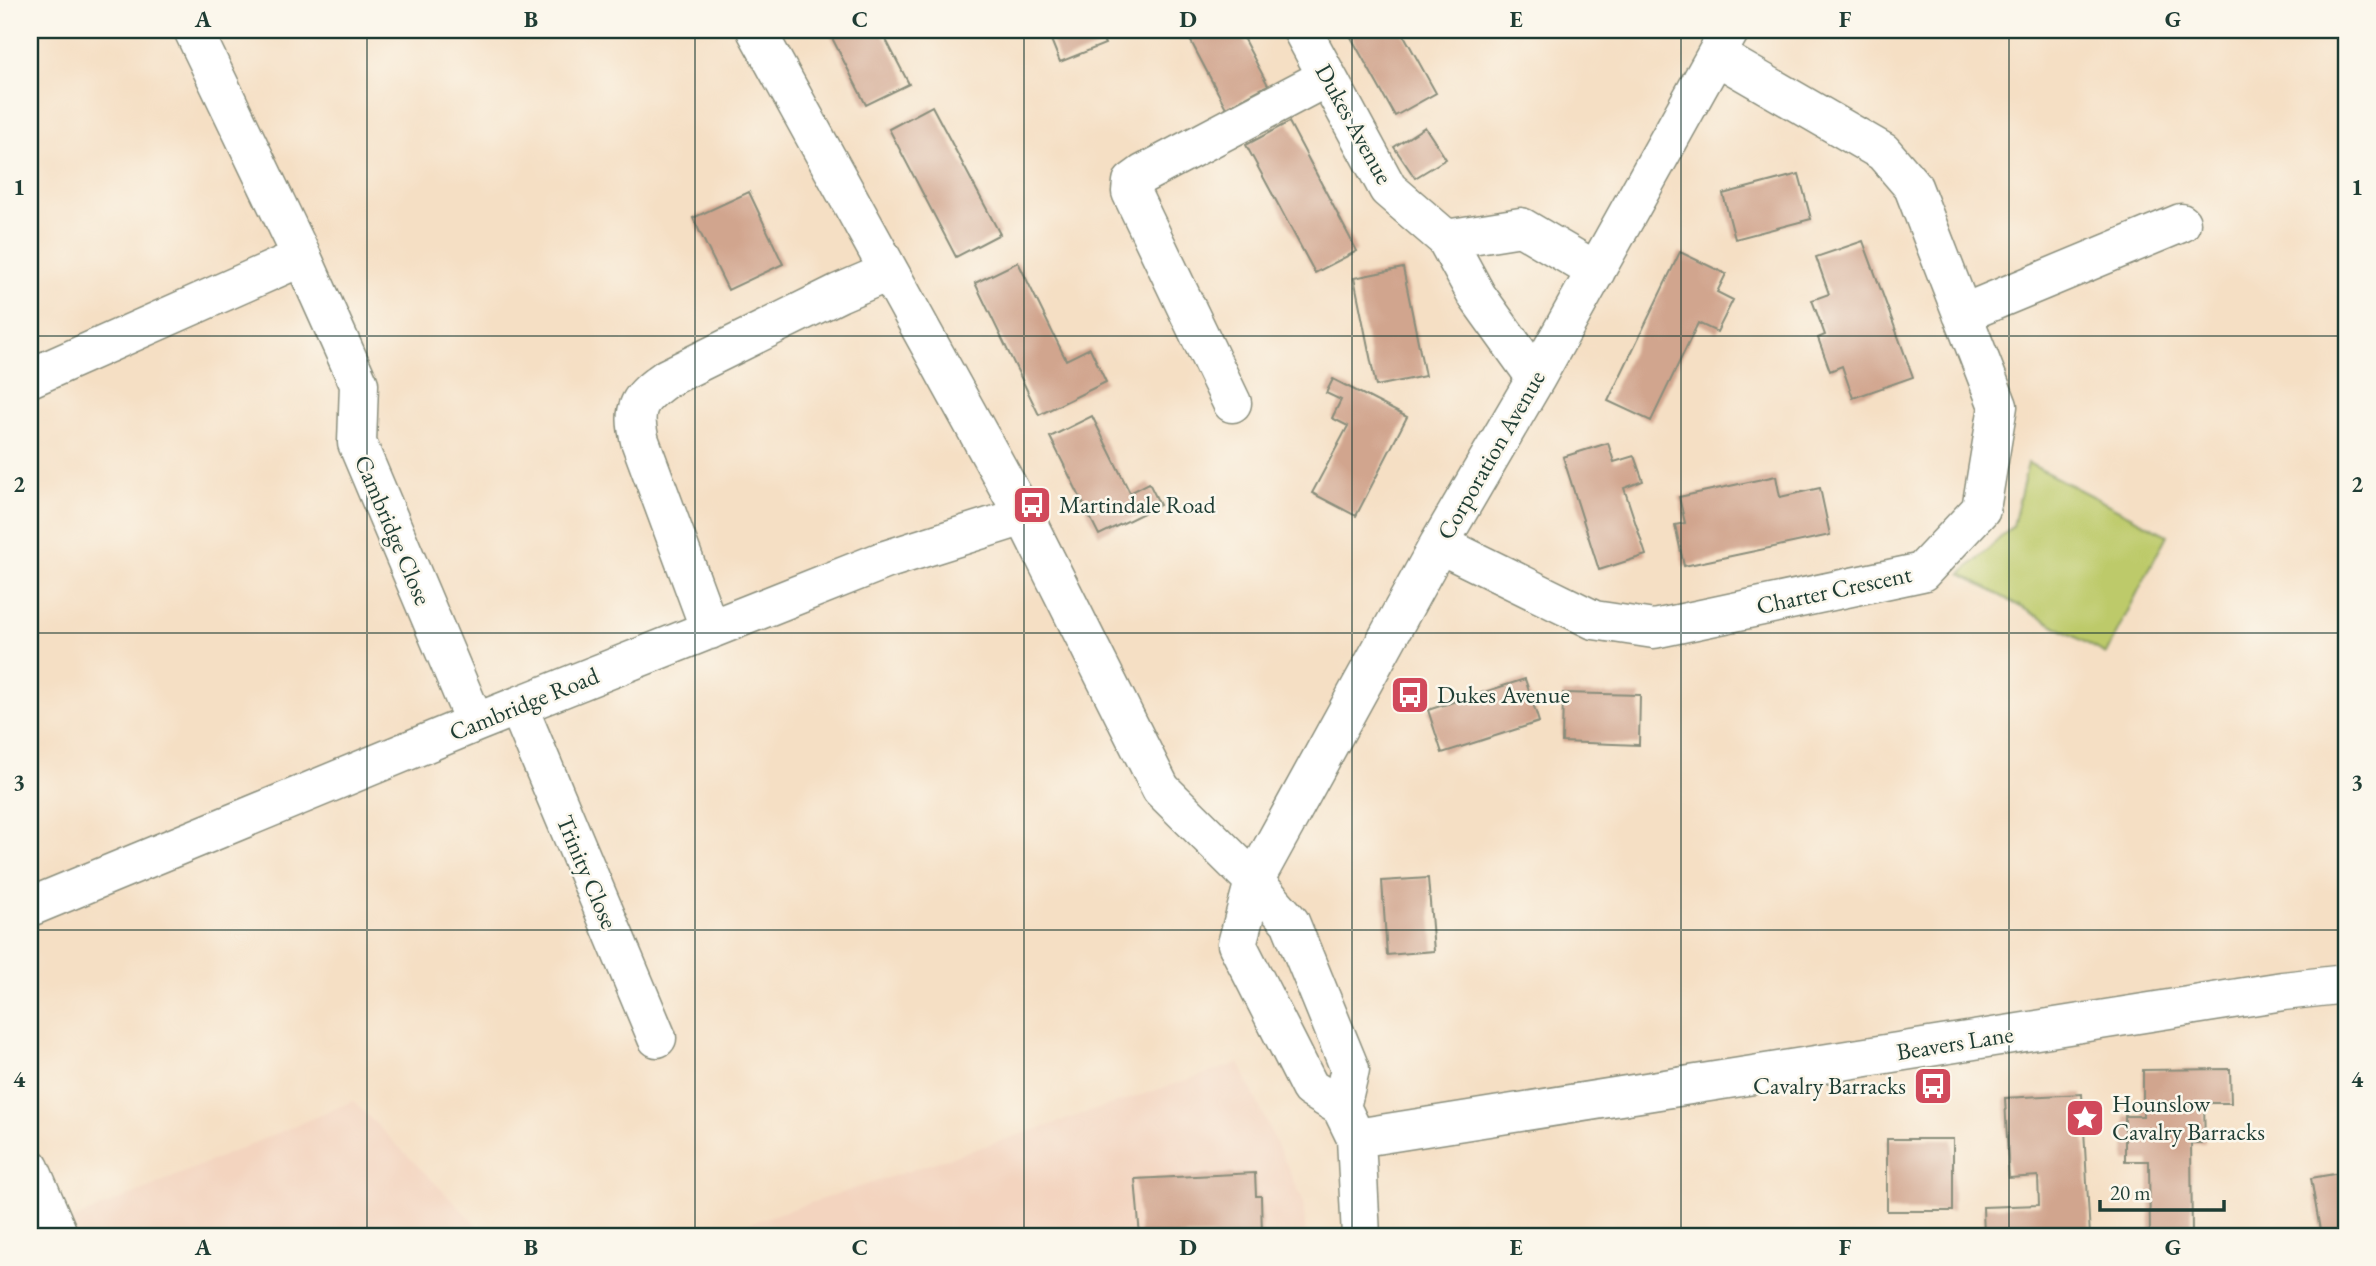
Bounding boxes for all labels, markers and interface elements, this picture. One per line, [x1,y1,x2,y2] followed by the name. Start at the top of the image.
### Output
[194,4,212,34] text: A
[524,4,538,34] text: B
[852,4,868,34] text: C
[1179,4,1197,34] text: D
[1509,4,1523,34] text: E
[1839,4,1852,34] text: F
[2165,4,2181,34] text: G
[1309,58,1400,189] street label: Dukes Avenue
[13,172,25,202] text: 1
[2351,172,2363,202] text: 1
[1430,365,1552,545] street label: Corporation Avenue
[348,450,439,610] street label: Cambridge Close
[13,469,25,499] text: 2
[2351,469,2363,499] text: 2
[1011,484,1053,526] bus stop icon: Martindale Road
[1059,489,1217,520] place label: Martindale Road
[1754,558,1915,621] street label: Charter Crescent
[445,659,604,748] street label: Cambridge Road
[1389,674,1431,716] bus stop icon: Dukes Avenue
[1437,679,1570,710] place label: Dukes Avenue
[13,767,25,797] text: 3
[2351,767,2363,797] text: 3
[550,810,625,933] street label: Trinity Close
[1894,1018,2016,1067] street label: Beavers Lane
[13,1064,26,1094] text: 4
[2351,1064,2364,1094] text: 4
[1912,1065,1954,1107] bus stop icon: Cavalry Barracks
[1753,1070,1906,1101] place label: Cavalry Barracks
[2112,1088,2265,1147] place label: Hounslow Cavalry Barracks
[2064,1097,2106,1139] place icon: Hounslow Cavalry Barracks
[2100,1168,2224,1212] scale bar
[2110,1179,2151,1206] text: 20 m
[194,1232,212,1262] text: A
[524,1232,538,1262] text: B
[852,1232,868,1262] text: C
[1179,1232,1197,1262] text: D
[1509,1232,1523,1262] text: E
[1839,1232,1852,1262] text: F
[2165,1232,2181,1262] text: G

